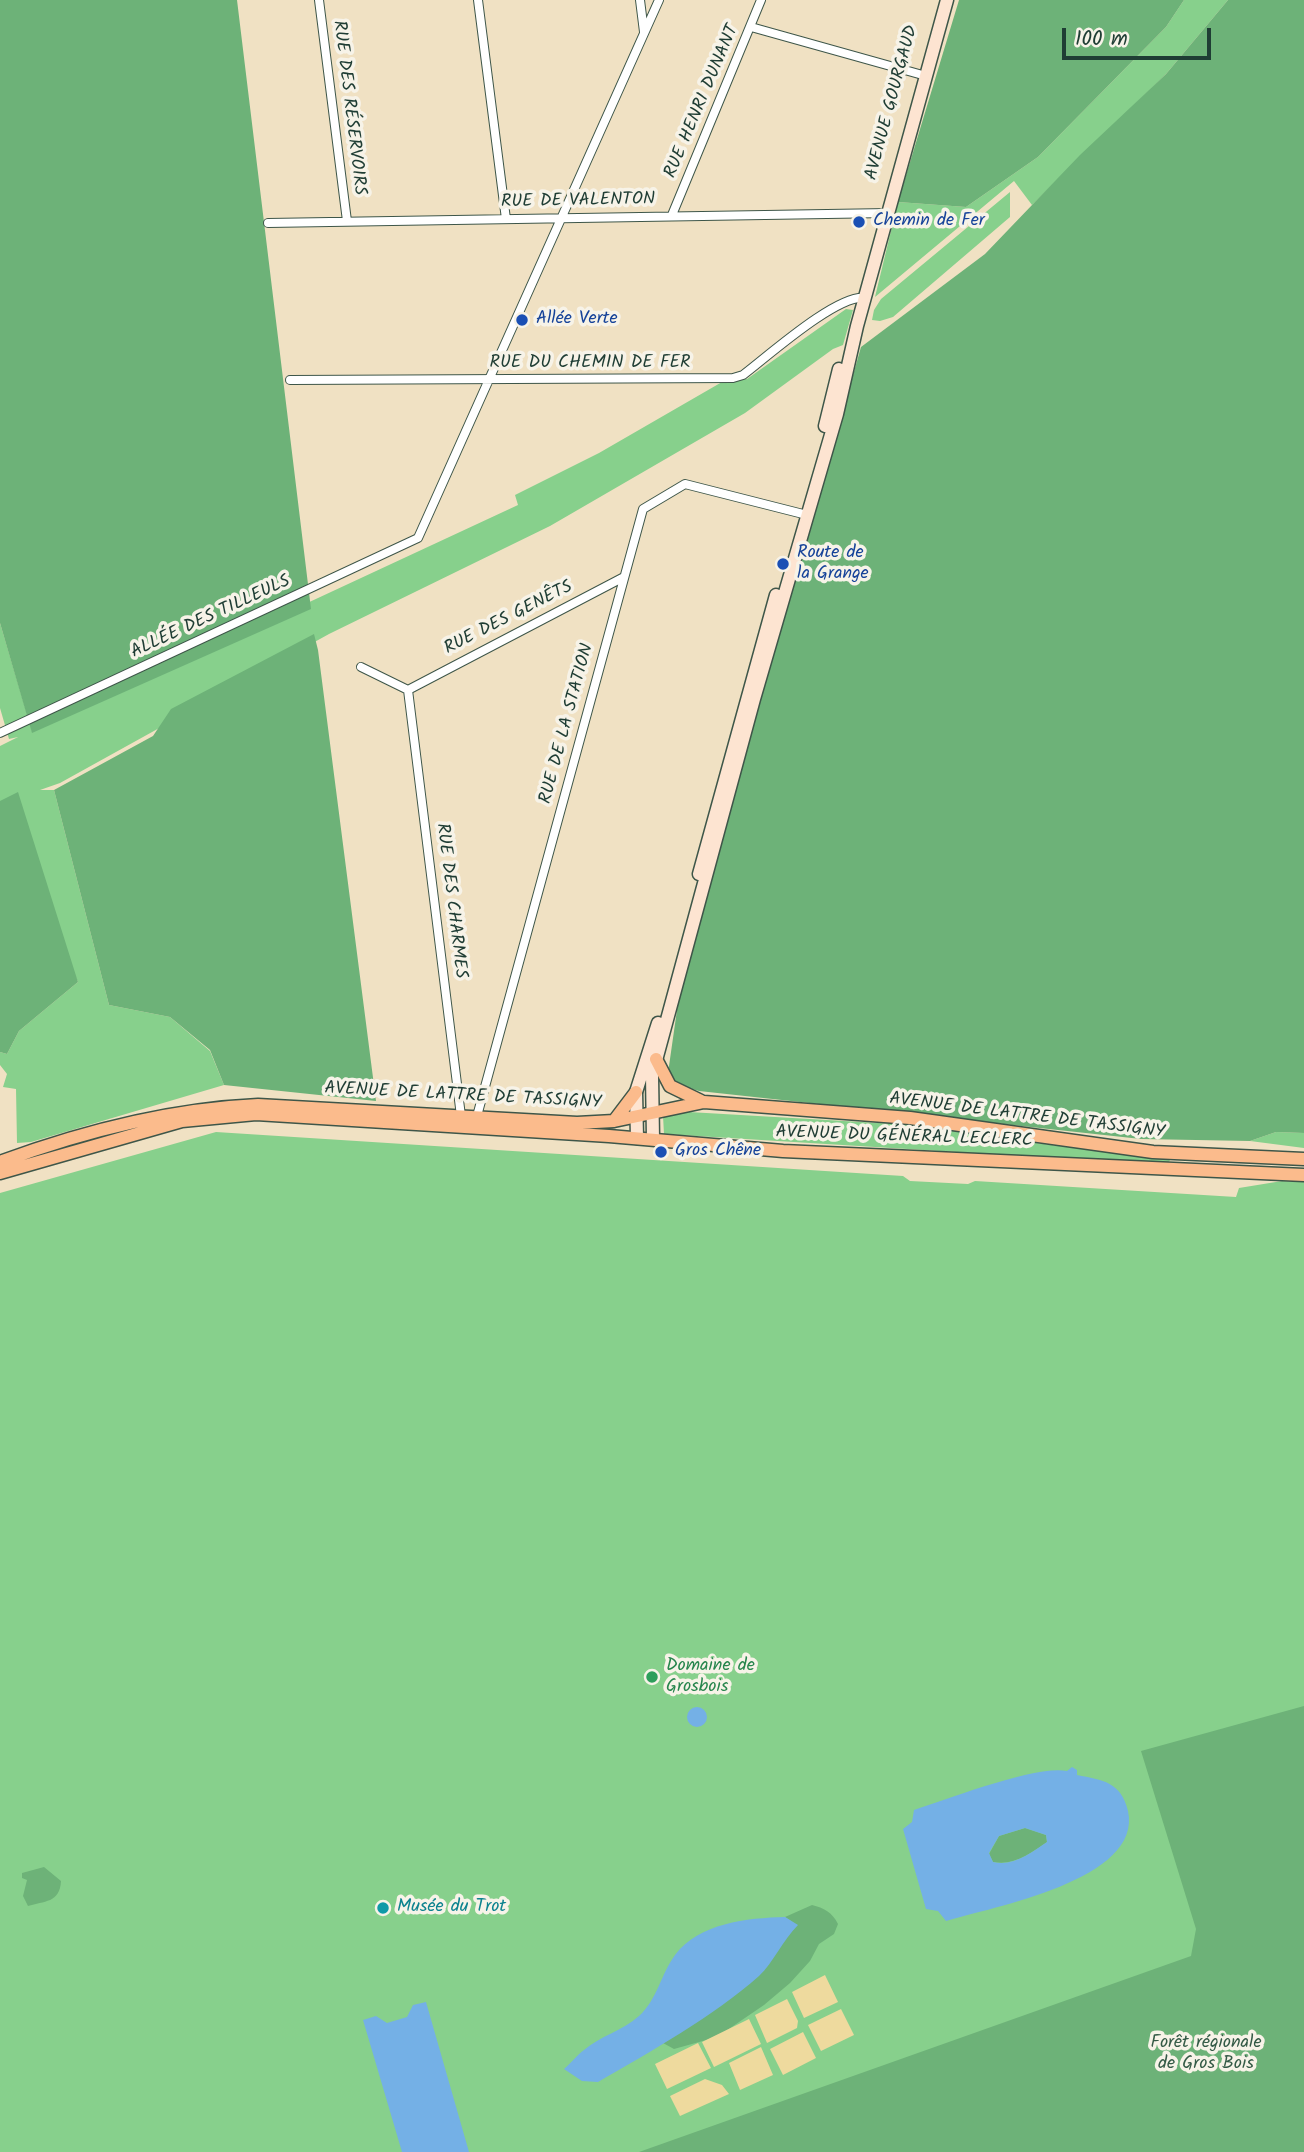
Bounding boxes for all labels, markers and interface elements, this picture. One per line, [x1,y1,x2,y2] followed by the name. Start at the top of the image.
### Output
[1066,14,1215,58] scale bar
[327,19,369,197] street label: RUE DES RÉSERVOIRS
[661,22,745,182] street label: RUE HENRI DUNANT
[862,23,924,183] street label: AVENUE GOURGAUD
[1075,23,1128,56] text: 100 m
[501,190,655,214] street label: RUE DE VALENTON
[873,211,985,233] place label: Chemin de Fer
[851,214,867,230] marker: Chemin de Fer
[536,309,618,331] place label: Allée Verte
[514,312,530,328] marker: Allée Verte
[490,353,690,375] street label: RUE DU CHEMIN DE FER
[797,543,869,586] place label: Route de la Grange
[775,556,791,572] marker: Route de la Grange
[128,572,294,664] street label: ALLÉE DES TILLEULS
[441,577,577,661] street label: RUE DES GENÊTS
[536,642,600,806] street label: RUE DE LA STATION
[430,822,470,980] street label: RUE DES CHARMES
[324,1079,602,1115] street label: AVENUE DE LATTRE DE TASSIGNY
[888,1089,1166,1145] street label: AVENUE DE LATTRE DE TASSIGNY
[775,1123,1033,1153] street label: AVENUE DU GÉNÉRAL LECLERC
[675,1141,761,1163] place label: Gros Chêne
[653,1144,669,1160] marker: Gros Chêne
[666,1656,755,1698] place label: Domaine de Grosbois
[644,1669,660,1685] marker: Domaine de Grosbois
[397,1897,506,1919] place label: Musée du Trot
[375,1900,391,1916] marker: Musée du Trot
[1151,2033,1261,2076] park label: Forêt régionale de Gros Bois

